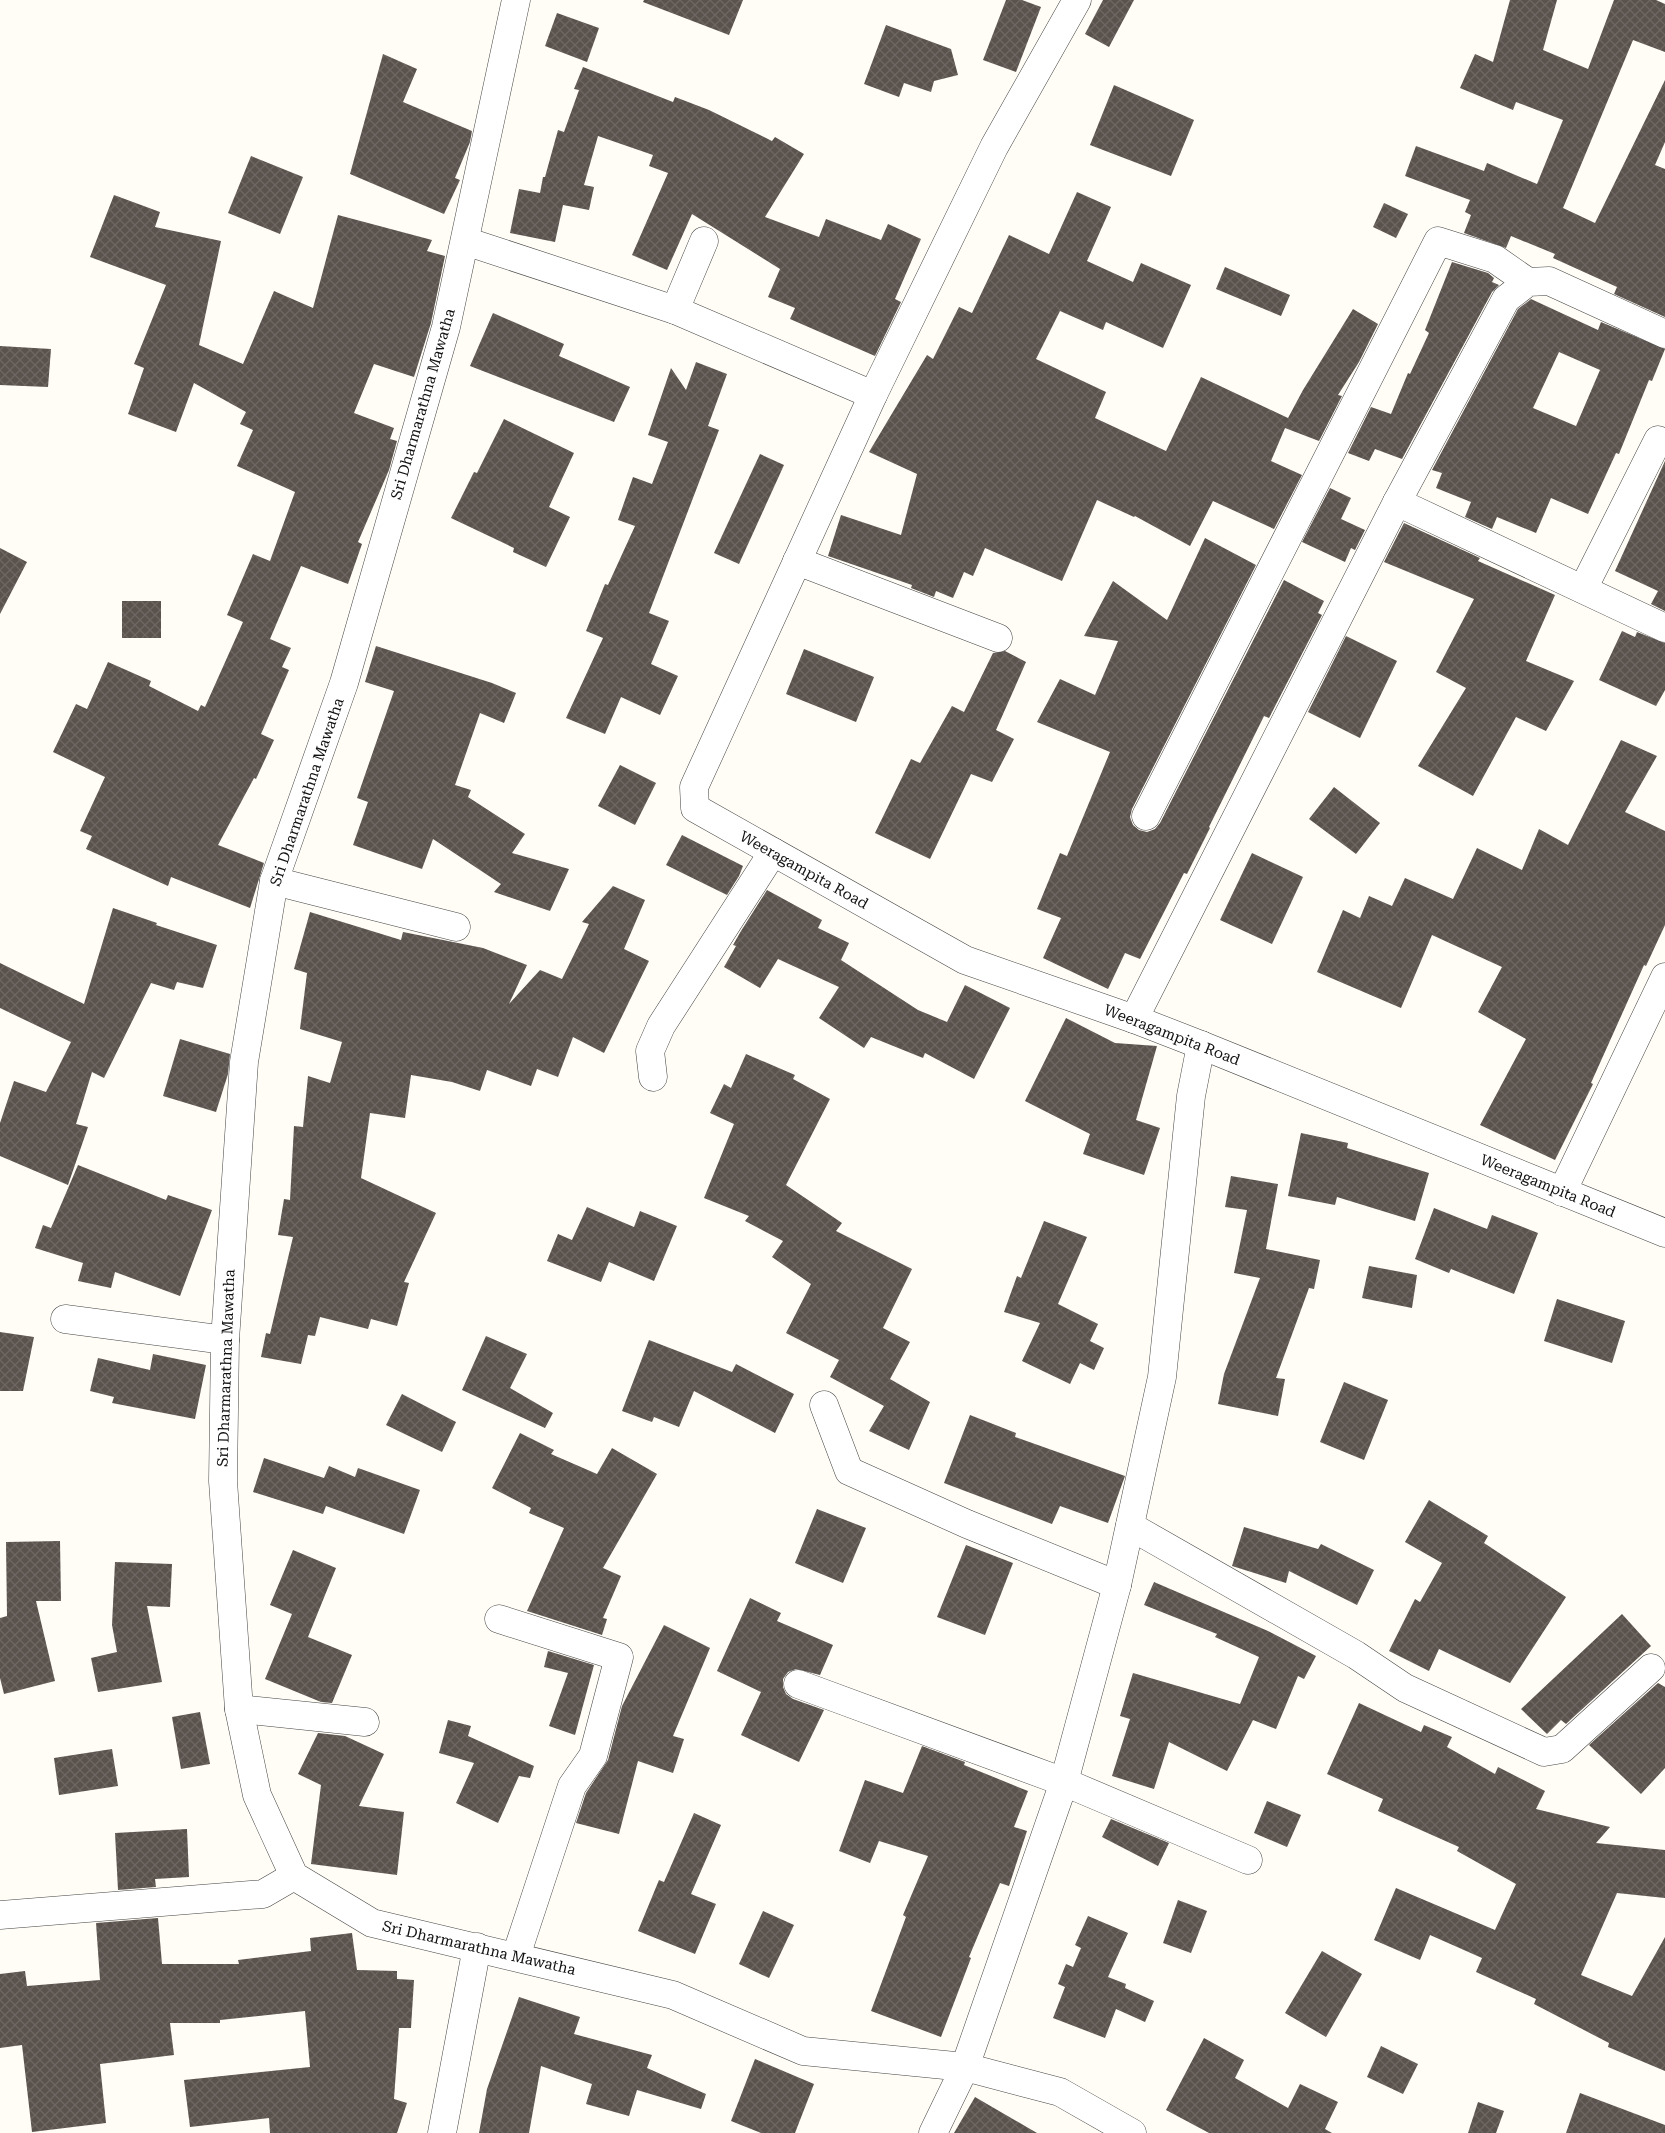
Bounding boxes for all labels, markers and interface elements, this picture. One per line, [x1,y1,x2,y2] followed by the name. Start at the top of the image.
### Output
[387,306,459,502] street label: Sri Dharmarathna Mawatha
[266,696,348,888] street label: Sri Dharmarathna Mawatha
[737,827,872,913] street label: Weeragampita Road
[1101,1001,1243,1069] street label: Weeragampita Road
[1478,1151,1619,1222] street label: Weeragampita Road
[214,1269,238,1467] street label: Sri Dharmarathna Mawatha
[381,1917,577,1979] street label: Sri Dharmarathna Mawatha

